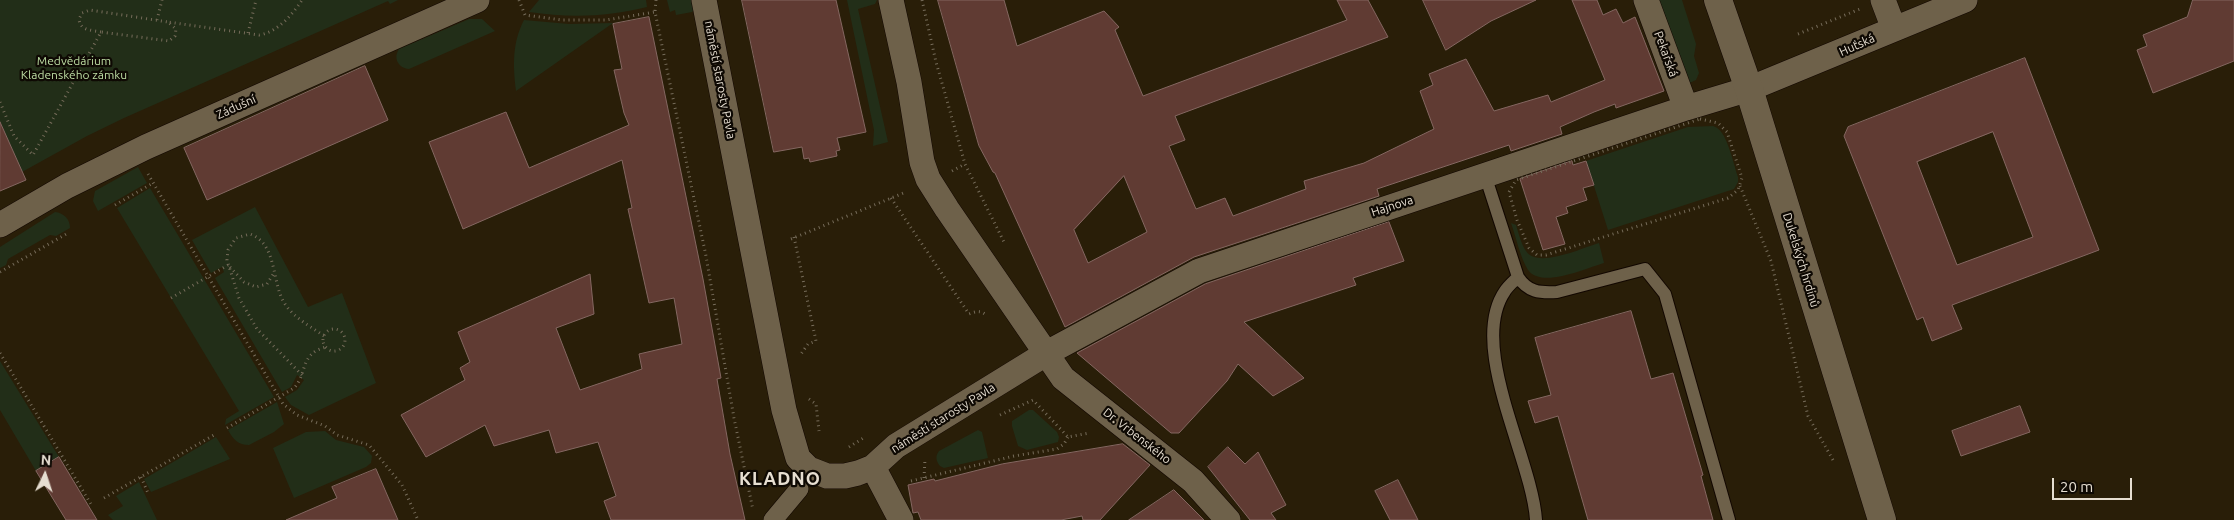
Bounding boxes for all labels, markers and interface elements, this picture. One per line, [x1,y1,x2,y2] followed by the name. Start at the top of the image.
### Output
[701,20,739,140] street label: náměstí starosty Pavla
[1651,29,1681,79] street label: Pekařská
[1837,31,1877,59] street label: Huťská
[21,54,127,82] park label: Medvědárium Kladenského zámku
[214,92,258,122] street label: Zádušní
[1369,192,1415,220] street label: Hajnova
[1780,211,1822,309] street label: Dukelských hrdinů
[888,380,998,456] street label: náměstí starosty Pavla
[1100,405,1174,467] street label: Dr. Vrbenského
[20,450,70,500] north arrow
[40,452,52,468] text: N
[738,468,822,490] district label: KLADNO
[2054,468,2134,500] scale bar
[2060,478,2093,495] text: 20 m

